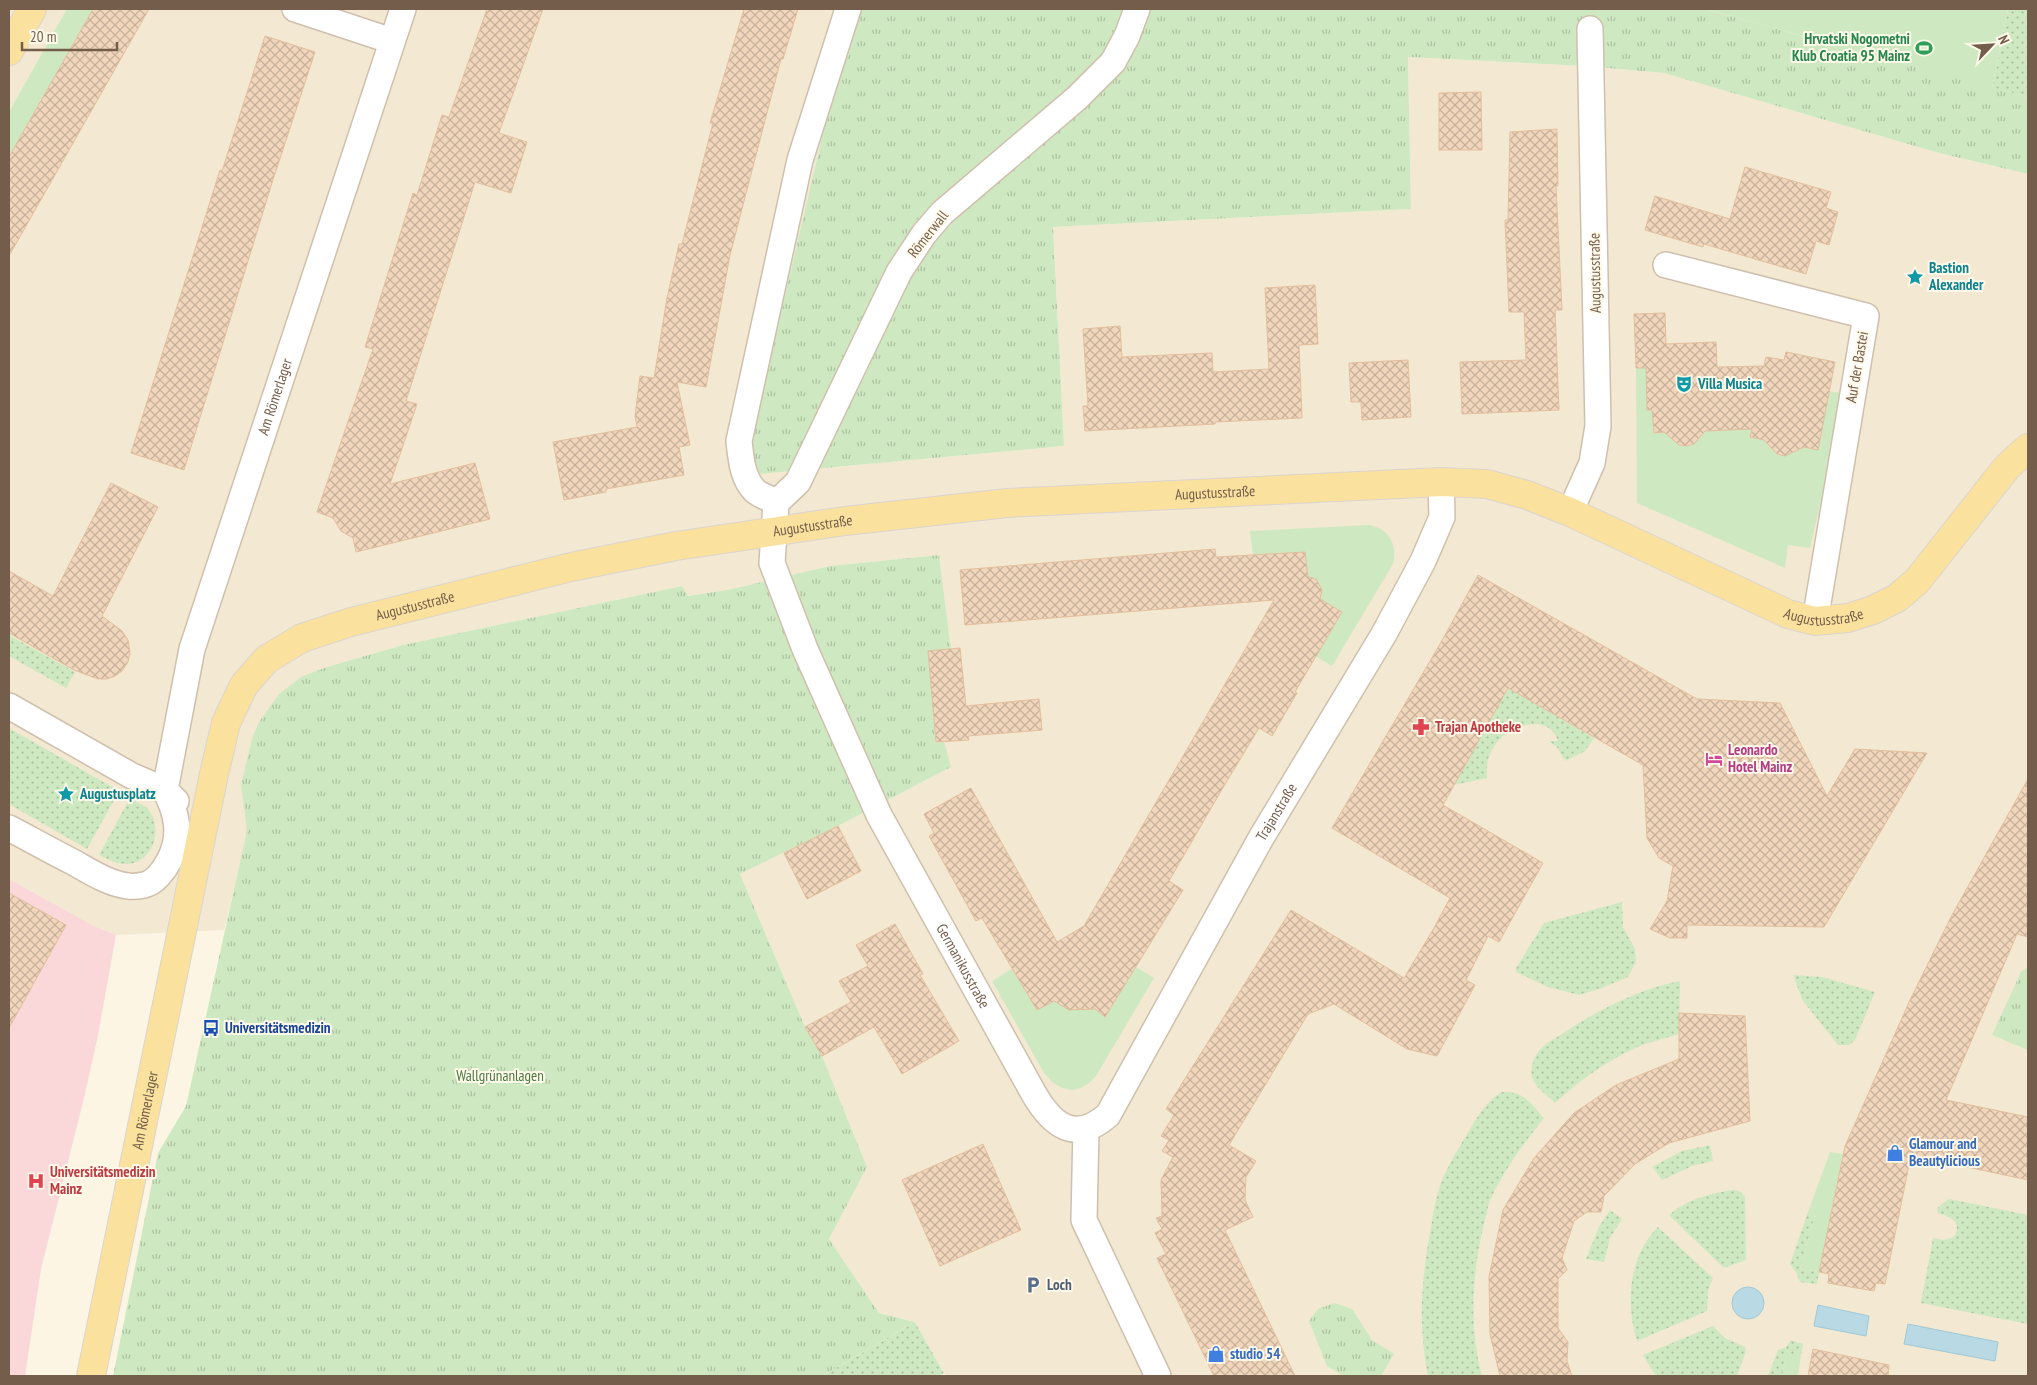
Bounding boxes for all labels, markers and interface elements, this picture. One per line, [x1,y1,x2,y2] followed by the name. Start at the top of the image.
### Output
[22,20,118,52] scale bar
[1967,20,2017,70] north arrow
[30,27,56,46] text: 20 m
[1792,29,1910,65] place label: Hrvatski Nogometni Klub Croatia 95 Mainz
[1994,32,2014,47] text: N
[1914,38,1934,58] sports icon: Hrvatski Nogometni Klub Croatia 95 Mainz
[903,206,952,261] street label: Römerwall
[1584,233,1605,313] street label: Augustusstraße
[1928,258,1984,294] place label: Bastion Alexander
[1905,267,1925,287] place icon: Bastion Alexander
[1841,330,1872,404] street label: Auf der Bastei
[253,355,296,438] street label: Am Römerlager
[1674,374,1694,394] theatre icon: Villa Musica
[1697,374,1762,393] place label: Villa Musica
[1175,481,1256,504] street label: Augustusstraße
[772,510,853,541] street label: Augustusstraße
[374,587,456,624] street label: Augustusstraße
[1781,603,1866,630] street label: Augustusstraße
[1411,717,1431,737] pharmacy icon: Trajan Apotheke
[1435,717,1521,736] place label: Trajan Apotheke
[1728,740,1792,776] place label: Leonardo Hotel Mainz
[1704,749,1724,769] hotel icon: Leonardo Hotel Mainz
[1251,779,1301,844] street label: Trajanstraße
[56,784,76,804] place icon: Augustusplatz
[79,784,156,803] place label: Augustusplatz
[932,920,994,1011] street label: Germanikusstraße
[201,1018,221,1038] bus stop icon: Universitätsmedizin
[225,1018,331,1037] place label: Universitätsmedizin
[456,1066,544,1085] park label: Wallgrünanlagen
[127,1069,162,1151] street label: Am Römerlager
[1909,1134,1980,1170] place label: Glamour and Beautylicious
[1885,1143,1905,1163] shop icon: Glamour and Beautylicious
[50,1162,156,1198] place label: Universitätsmedizin Mainz
[26,1171,46,1191] hospital icon: Universitätsmedizin Mainz
[1023,1275,1043,1295] parking icon: Loch
[1047,1275,1072,1294] place label: Loch
[1206,1344,1226,1364] shop icon: studio 54
[1230,1344,1280,1363] place label: studio 54

